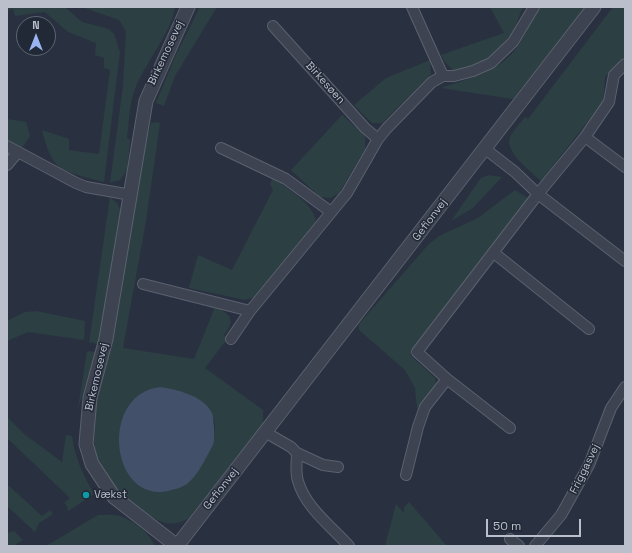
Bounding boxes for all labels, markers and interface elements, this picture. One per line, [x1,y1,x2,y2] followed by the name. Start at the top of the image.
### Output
[16,16,56,56] north arrow
[32,18,40,32] text: N
[145,19,187,87] street label: Birkemosevej
[303,59,347,107] street label: Birkesøen
[410,196,450,244] street label: Gefionvej
[83,342,111,412] street label: Birkemosevej
[567,442,603,496] street label: Friggasvej
[201,466,241,512] street label: Gefionvej
[94,488,127,502] place label: Vækst
[81,490,91,500] marker: Vækst
[488,511,583,537] scale bar
[493,518,521,534] text: 50 m

